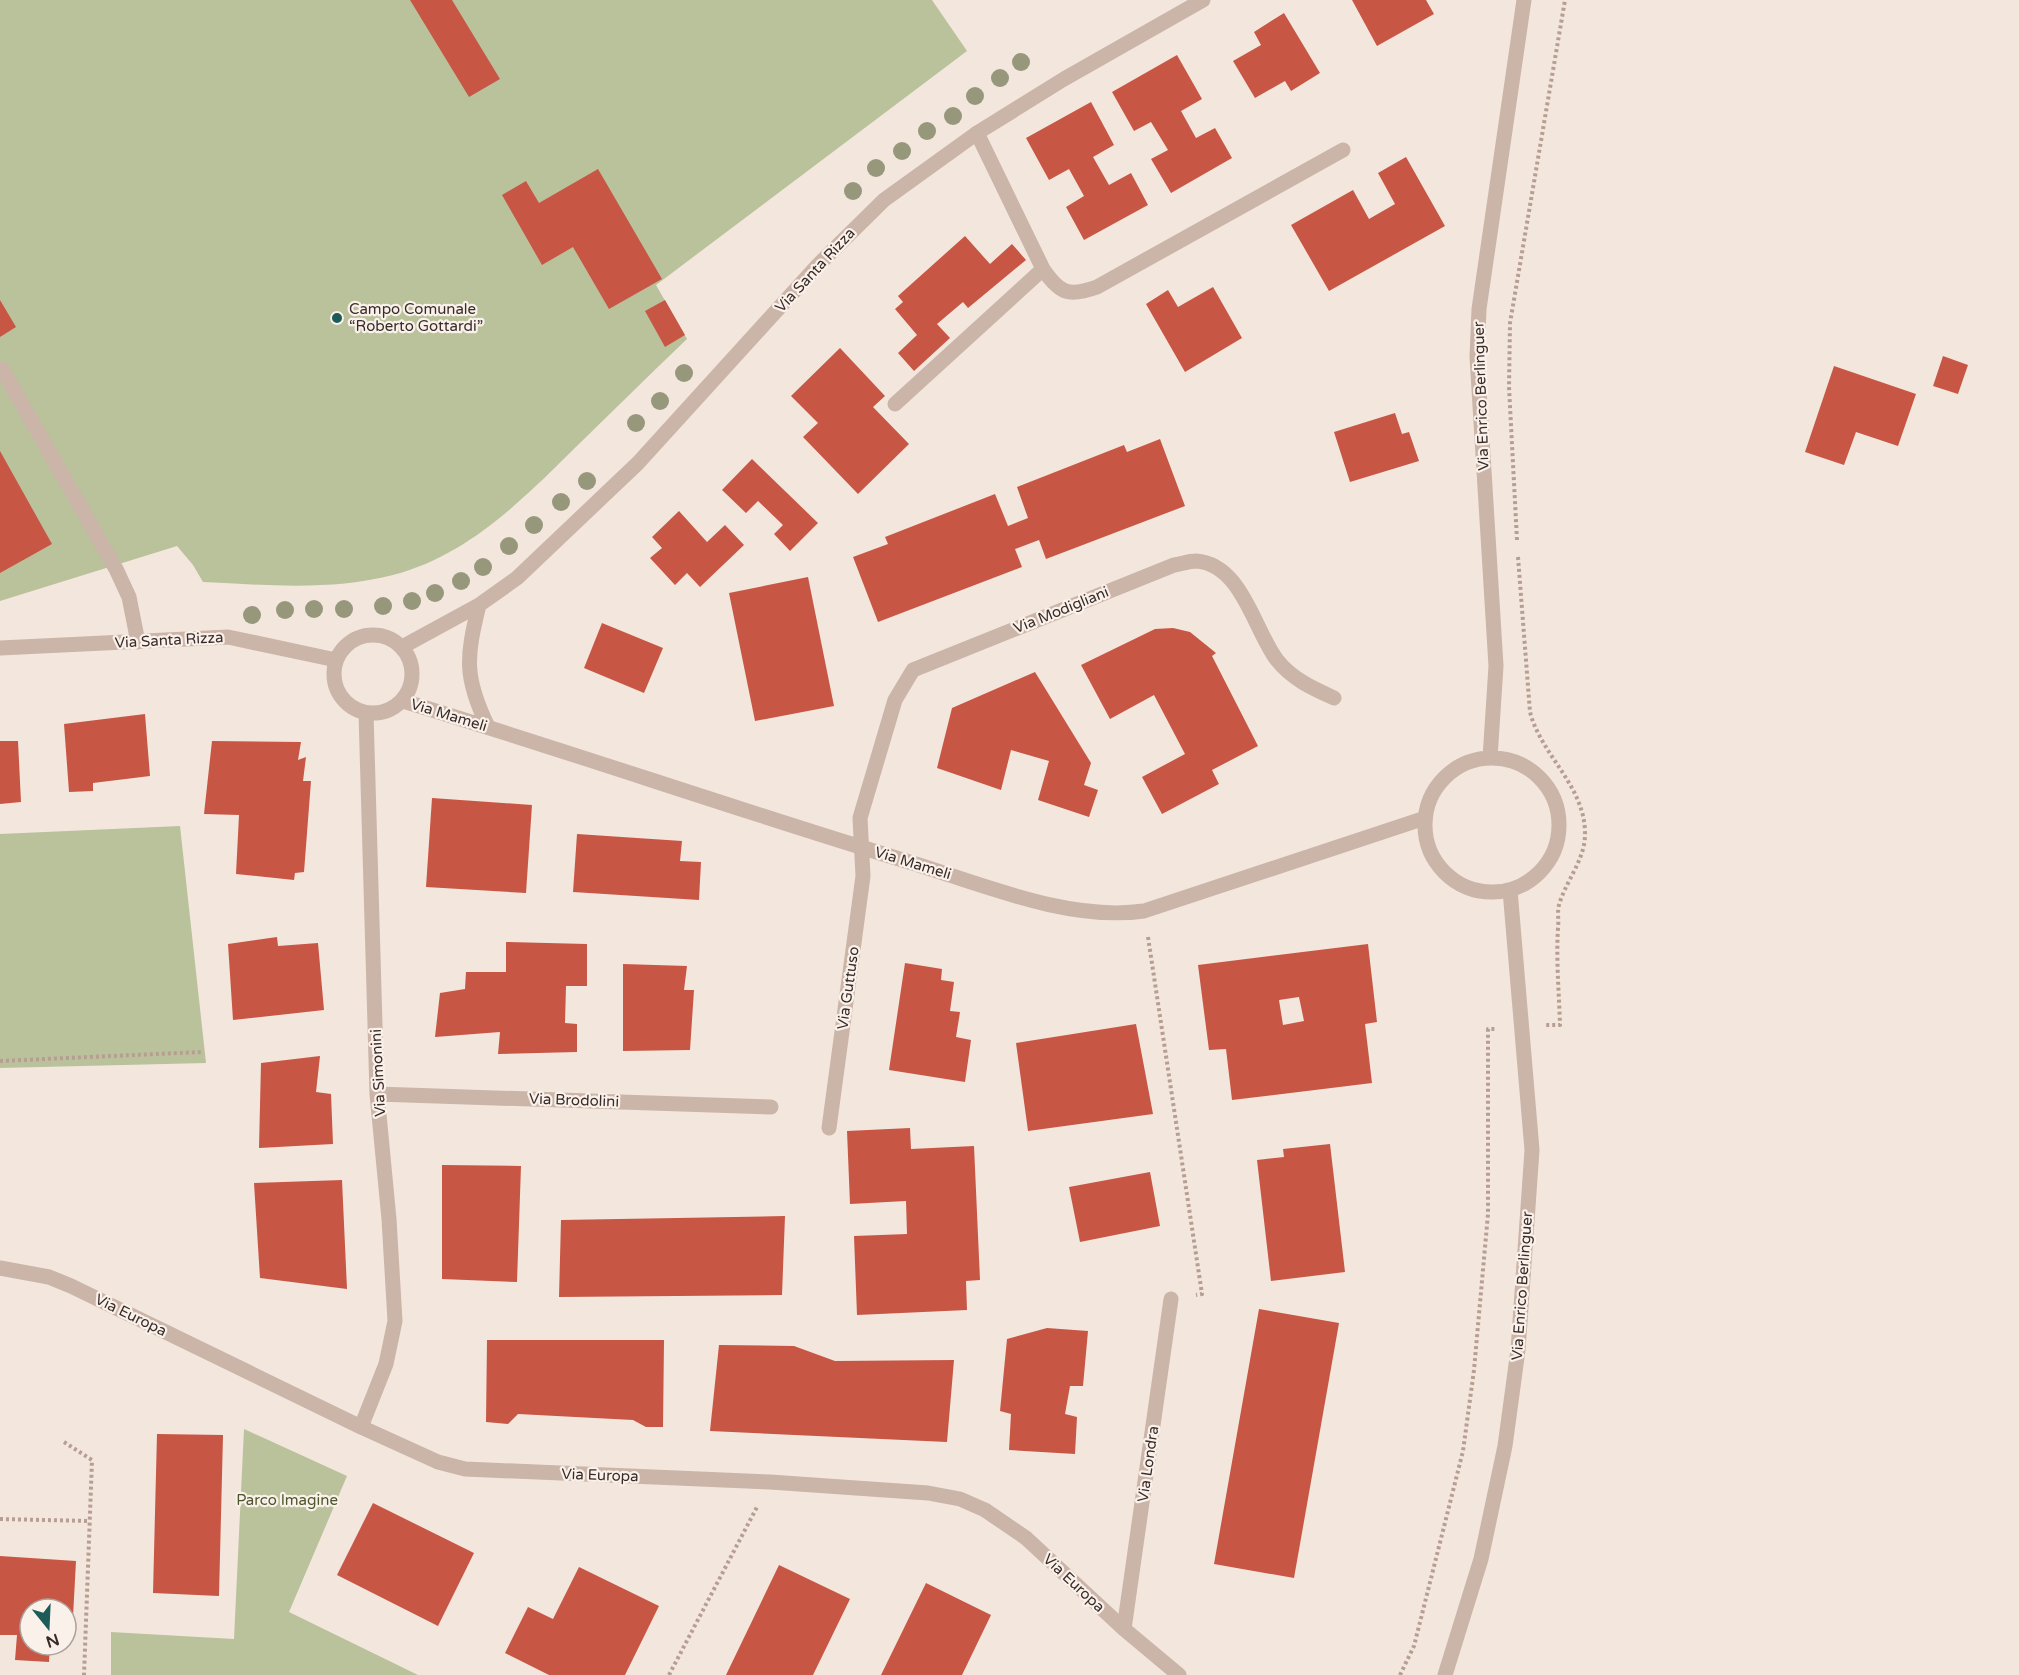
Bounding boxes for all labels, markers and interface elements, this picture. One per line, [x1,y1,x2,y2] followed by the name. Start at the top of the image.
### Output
[771,224,859,316] street label: Via Santa Rizza
[349,300,483,335] place label: Campo Comunale “Roberto Gottardi”
[330,311,344,325] marker: Campo Comunale “Roberto Gottardi”
[1469,321,1493,471] street label: Via Enrico Berlinguer
[1011,583,1111,637] street label: Via Modigliani
[114,628,224,652] street label: Via Santa Rizza
[409,695,489,735] street label: Via Mameli
[873,843,953,883] street label: Via Mameli
[833,945,863,1031] street label: Via Guttuso
[367,1029,389,1117] street label: Via Simonini
[529,1089,619,1111] street label: Via Brodolini
[1508,1211,1536,1361] street label: Via Enrico Berlinguer
[92,1290,170,1340] street label: Via Europa
[1134,1425,1162,1503] street label: Via Londra
[561,1465,639,1485] street label: Via Europa
[236,1491,338,1509] park label: Parco Imagine
[1040,1550,1108,1616] street label: Via Europa
[18,1597,78,1657] north arrow
[43,1629,62,1652] text: N

